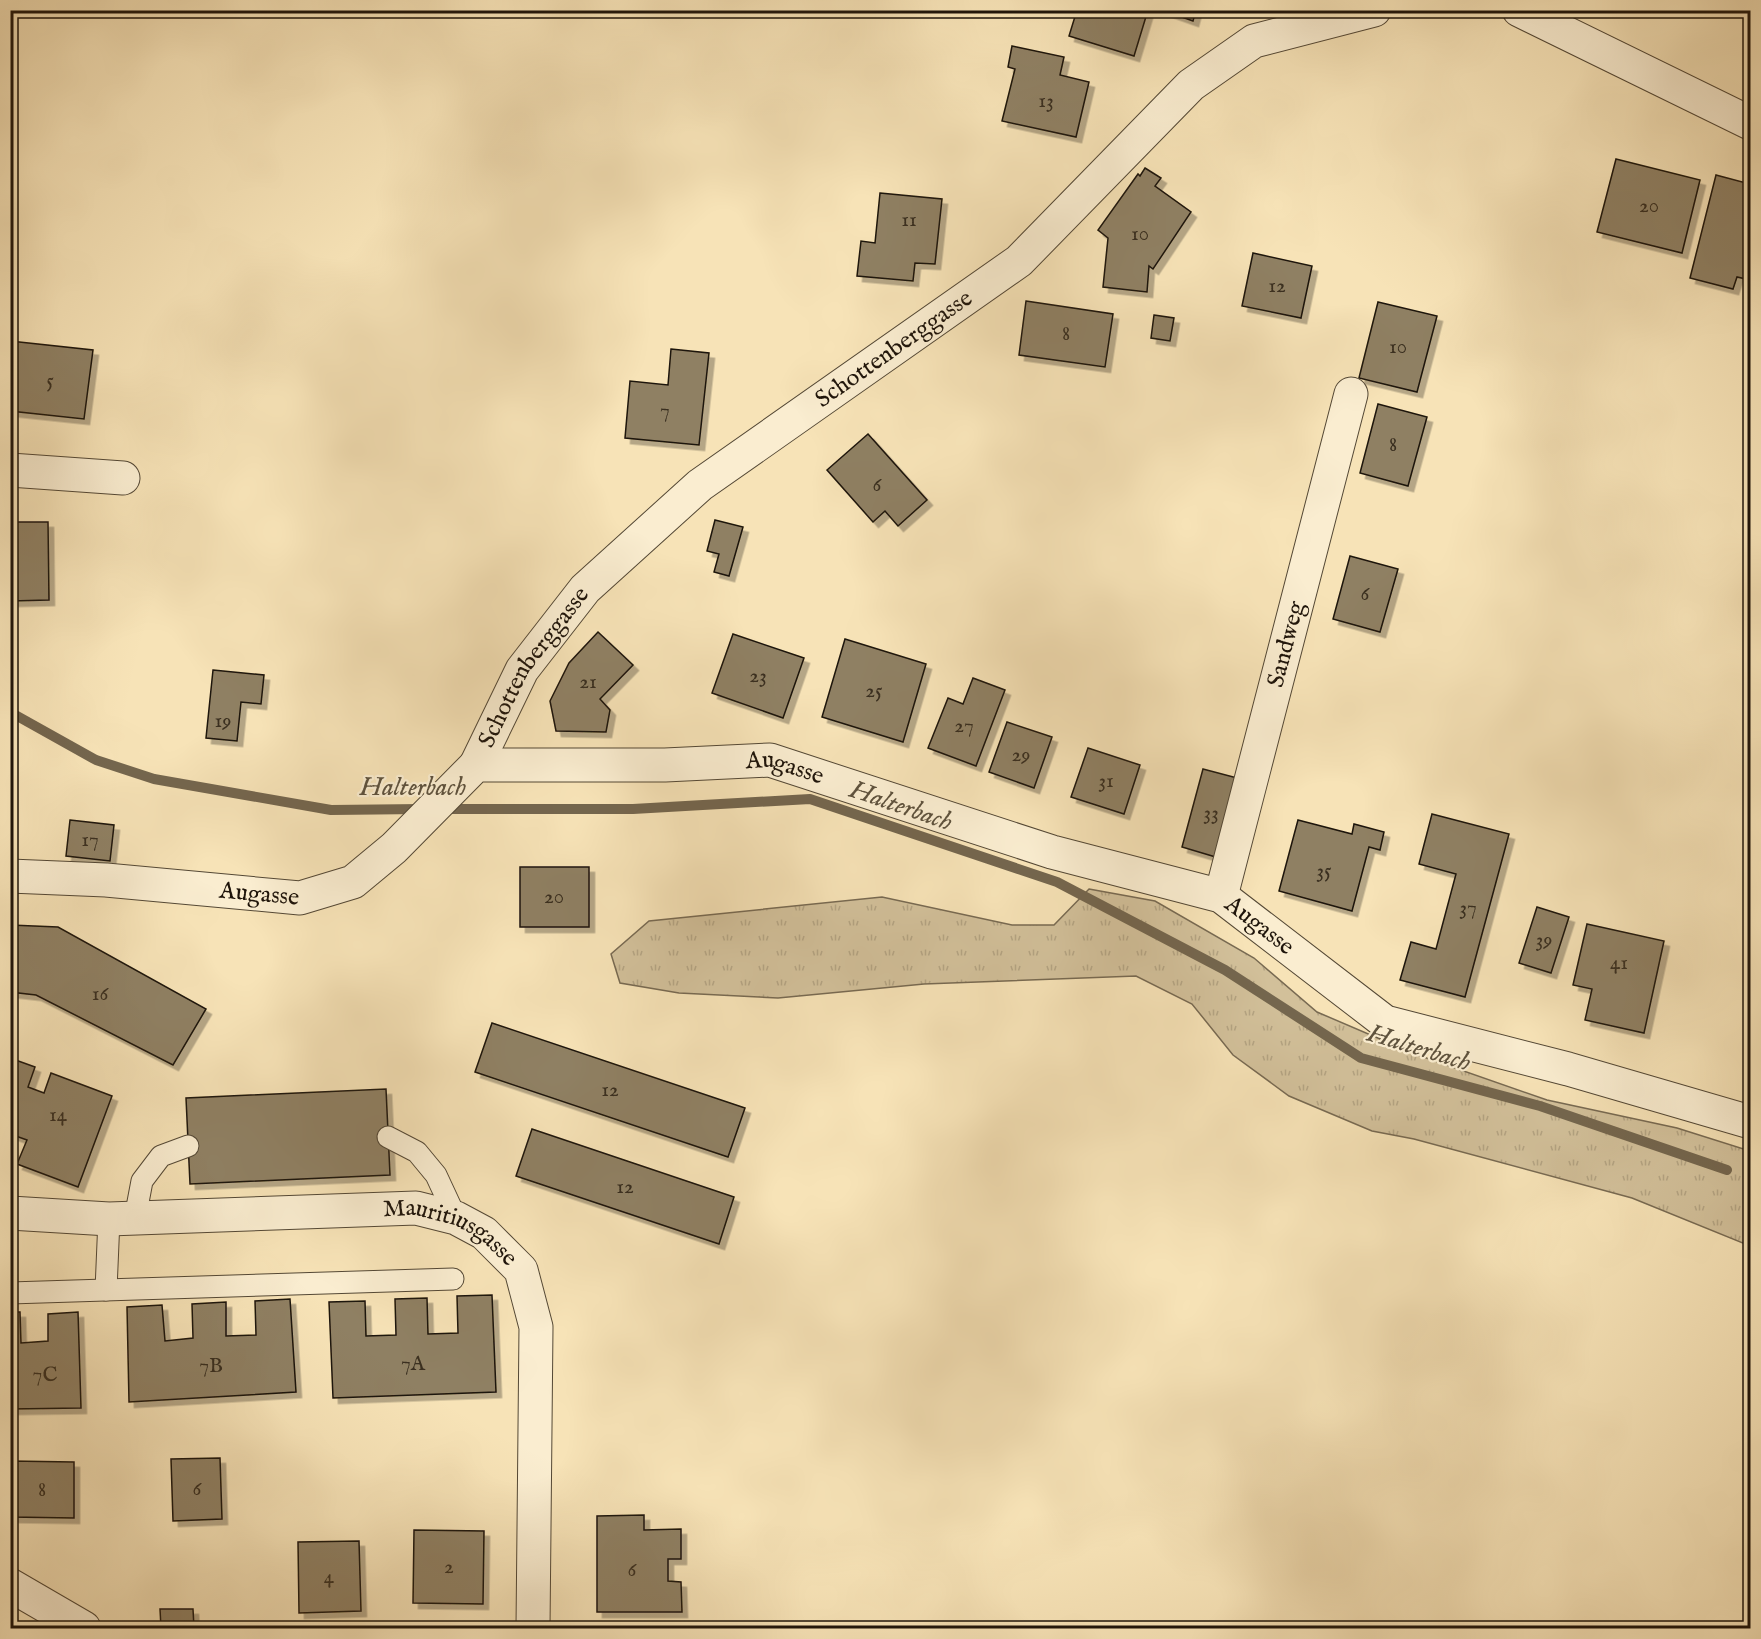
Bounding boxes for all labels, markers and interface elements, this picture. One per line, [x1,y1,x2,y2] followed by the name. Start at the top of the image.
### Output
[1038,88,1054,115] house number: 13
[1639,193,1659,220] house number: 20
[901,207,917,234] house number: 11
[1131,221,1149,248] house number: 10
[1268,273,1286,300] house number: 12
[809,283,979,415] street label: Schottenberggasse
[1062,321,1070,348] house number: 8
[1389,334,1407,361] house number: 10
[46,368,54,395] house number: 5
[660,398,670,425] house number: 7
[1389,432,1397,459] house number: 8
[873,472,883,499] house number: 6
[471,581,596,753] street label: Schottenberggasse
[1361,581,1371,608] house number: 6
[1260,597,1312,691] street label: Sandweg
[749,663,767,690] house number: 23
[579,669,597,696] house number: 21
[865,678,883,705] house number: 25
[215,708,232,735] house number: 19
[954,713,974,740] house number: 27
[1011,742,1031,769] house number: 29
[744,744,828,792] street label: Augasse
[1098,768,1114,795] house number: 31
[359,771,466,804] water label: Halterbach
[844,773,957,839] water label: Halterbach
[1203,800,1219,827] house number: 33
[81,827,99,854] house number: 17
[1316,858,1332,885] house number: 35
[217,875,301,913] street label: Augasse
[544,884,564,911] house number: 20
[1217,888,1301,962] street label: Augasse
[1459,895,1477,922] house number: 37
[1535,927,1553,954] house number: 39
[1610,950,1628,977] house number: 41
[92,981,109,1008] house number: 16
[1362,1016,1475,1079] water label: Halterbach
[601,1077,619,1104] house number: 12
[49,1102,68,1129] house number: 14
[616,1174,634,1201] house number: 12
[382,1192,524,1273] street label: Mauritiusgasse
[401,1351,426,1378] house number: 7A
[199,1353,223,1380] house number: 7B
[33,1362,57,1389] house number: 7C
[193,1476,203,1503] house number: 6
[38,1477,46,1504] house number: 8
[444,1554,454,1581] house number: 2
[628,1557,638,1584] house number: 6
[324,1564,335,1591] house number: 4

